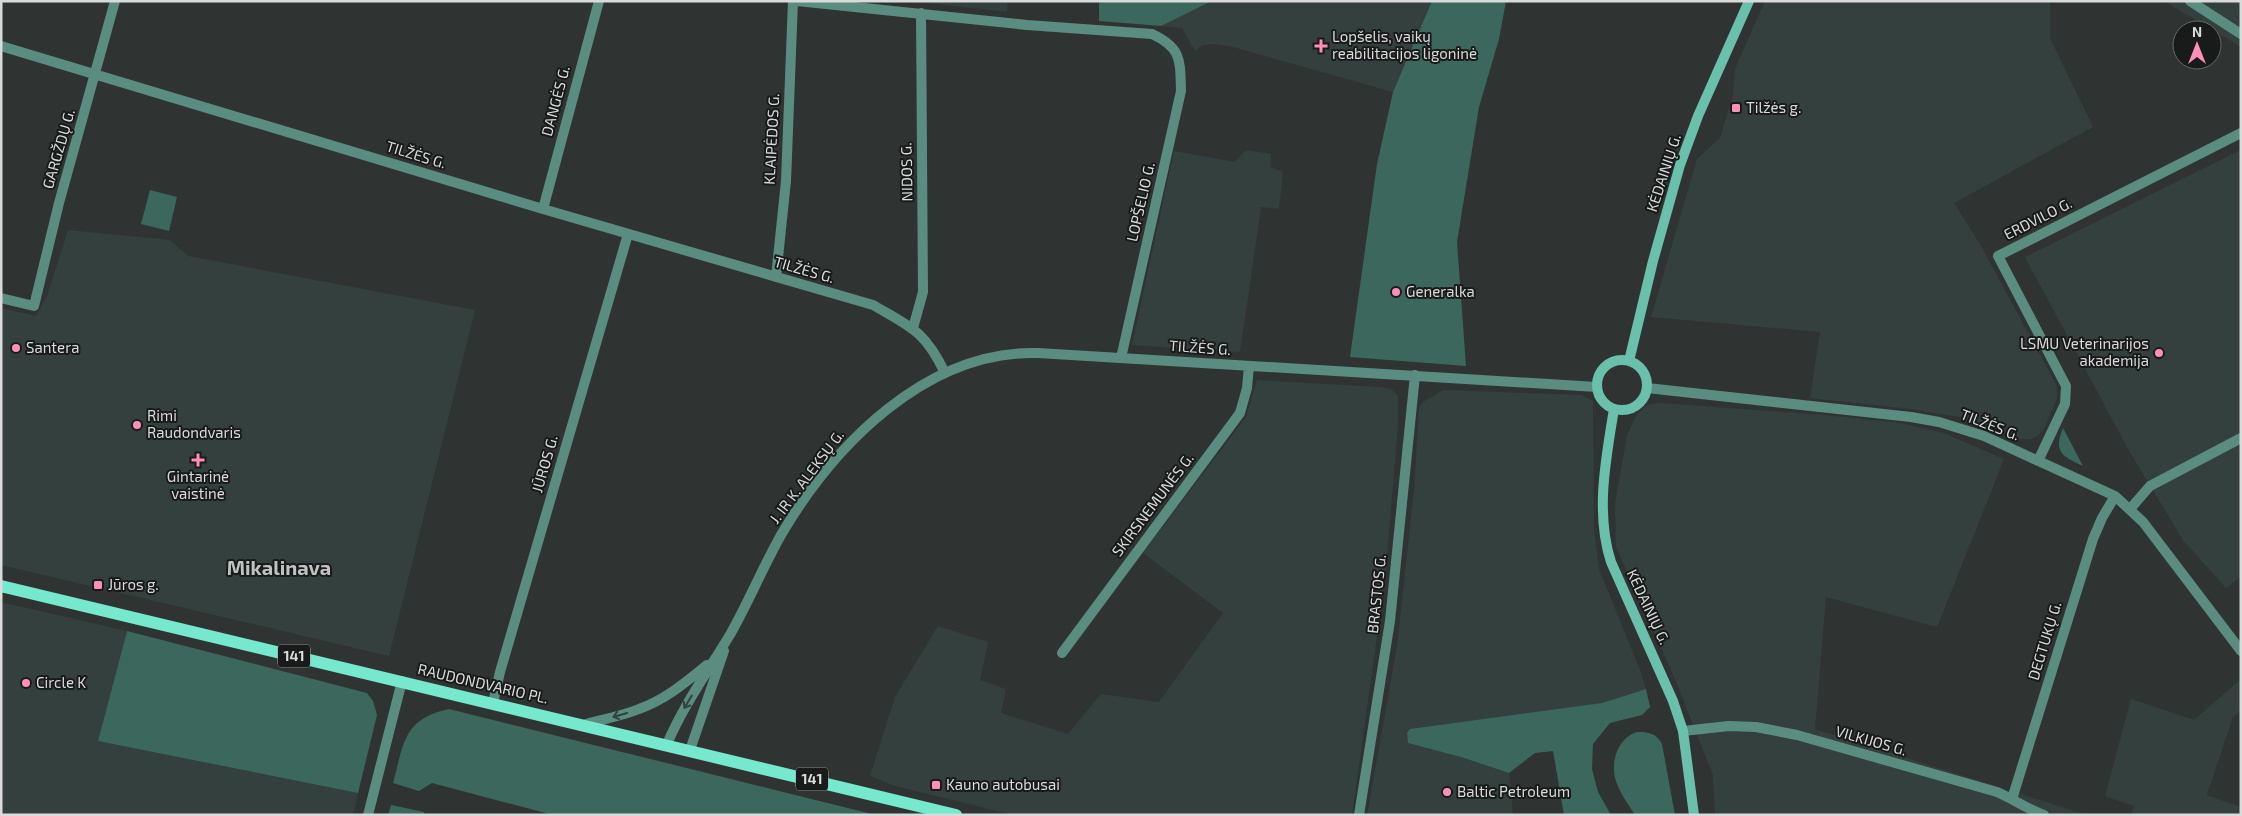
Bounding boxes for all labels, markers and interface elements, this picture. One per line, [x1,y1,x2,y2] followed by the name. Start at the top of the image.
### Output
[2172,20,2222,70] north arrow
[2192,23,2202,40] text: N
[1332,27,1477,63] place label: Lopšelis, vaikų reabilitacijos ligoninė
[1314,39,1328,53] marker: Lopšelis, vaikų reabilitacijos ligoninė
[537,64,573,138] street label: DANGĖS G.
[760,93,782,185] street label: KLAIPĖDOS G.
[1746,98,1801,116] place label: Tilžės g.
[1730,102,1742,114] marker: Tilžės g.
[38,107,78,191] street label: GARGŽDŲ G.
[1642,131,1684,214] street label: KĖDAINIŲ G.
[384,136,449,172] street label: TILŽĖS G.
[896,142,916,202] street label: NIDOS G.
[1122,160,1158,243] street label: LOPŠELIO G.
[2000,193,2075,243] street label: ERDVILO G.
[772,252,836,286] street label: TILŽĖS G.
[1406,282,1475,300] place label: Generalka
[1390,286,1402,298] marker: Generalka
[2020,334,2149,370] place label: LSMU Veterinarijos akademija
[1169,336,1232,358] street label: TILŽĖS G.
[26,338,79,356] place label: Santera
[10,342,22,354] marker: Santera
[2153,347,2165,359] marker: LSMU Veterinarijos akademija
[1958,405,2022,444] street label: TILŽĖS G.
[147,406,241,441] place label: Rimi Raudondvaris
[131,419,143,431] marker: Rimi Raudondvaris
[765,426,847,527] street label: J. IR K. ALEKSŲ G.
[527,433,561,495] street label: JŪROS G.
[1108,449,1197,560] street label: SKIRSNEMUNĖS G.
[192,454,204,466] marker: Gintarinė vaistinė
[167,467,229,502] place label: Gintarinė vaistinė
[1363,553,1389,634] street label: BRASTOS G.
[227,555,331,579] district label: Mikalinava
[1624,566,1674,647] street label: KĖDAINIŲ G.
[108,575,159,593] place label: Jūros g.
[92,579,104,591] marker: Jūros g.
[2024,599,2065,682] street label: DEGTUKŲ G.
[278,644,310,668] road number: 141
[416,659,550,707] street label: RAUDONDVARIO PL.
[36,673,86,691] place label: Circle K
[20,677,32,689] marker: Circle K
[682,694,692,708] one-way arrow
[613,710,629,720] one-way arrow
[1834,721,1909,759] street label: VILKIJOS G.
[796,768,828,791] road number: 141
[946,775,1060,793] place label: Kauno autobusai
[930,779,942,791] marker: Kauno autobusai
[1457,782,1570,800] place label: Baltic Petroleum
[1441,786,1453,798] marker: Baltic Petroleum

